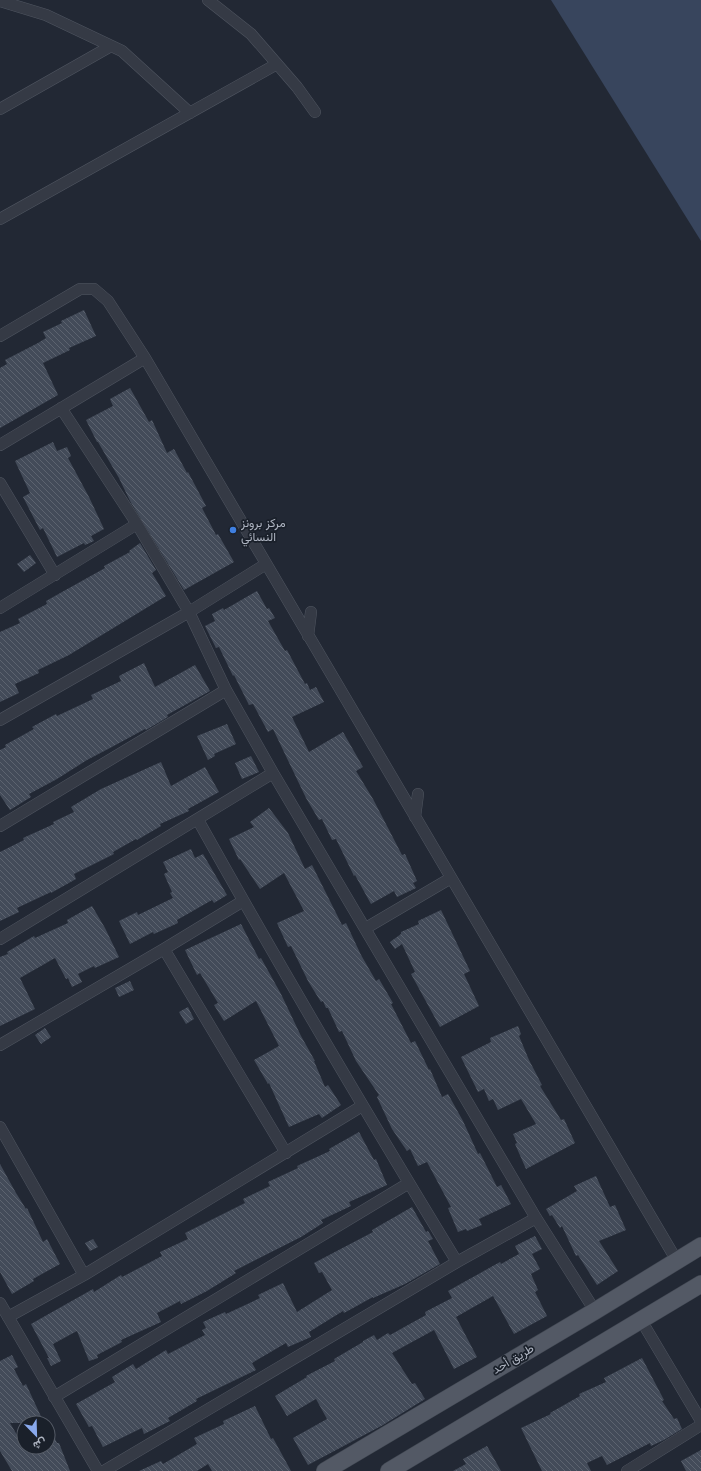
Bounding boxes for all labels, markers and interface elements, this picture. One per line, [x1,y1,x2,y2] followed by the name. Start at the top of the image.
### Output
[240,516,286,547] place label: مركز برونز النسائي
[228,525,238,535] marker: مركز برونز النسائي
[490,1341,537,1378] street label: طريق أحد
[16,1415,56,1455] north arrow
[31,1435,48,1452] text: ش

